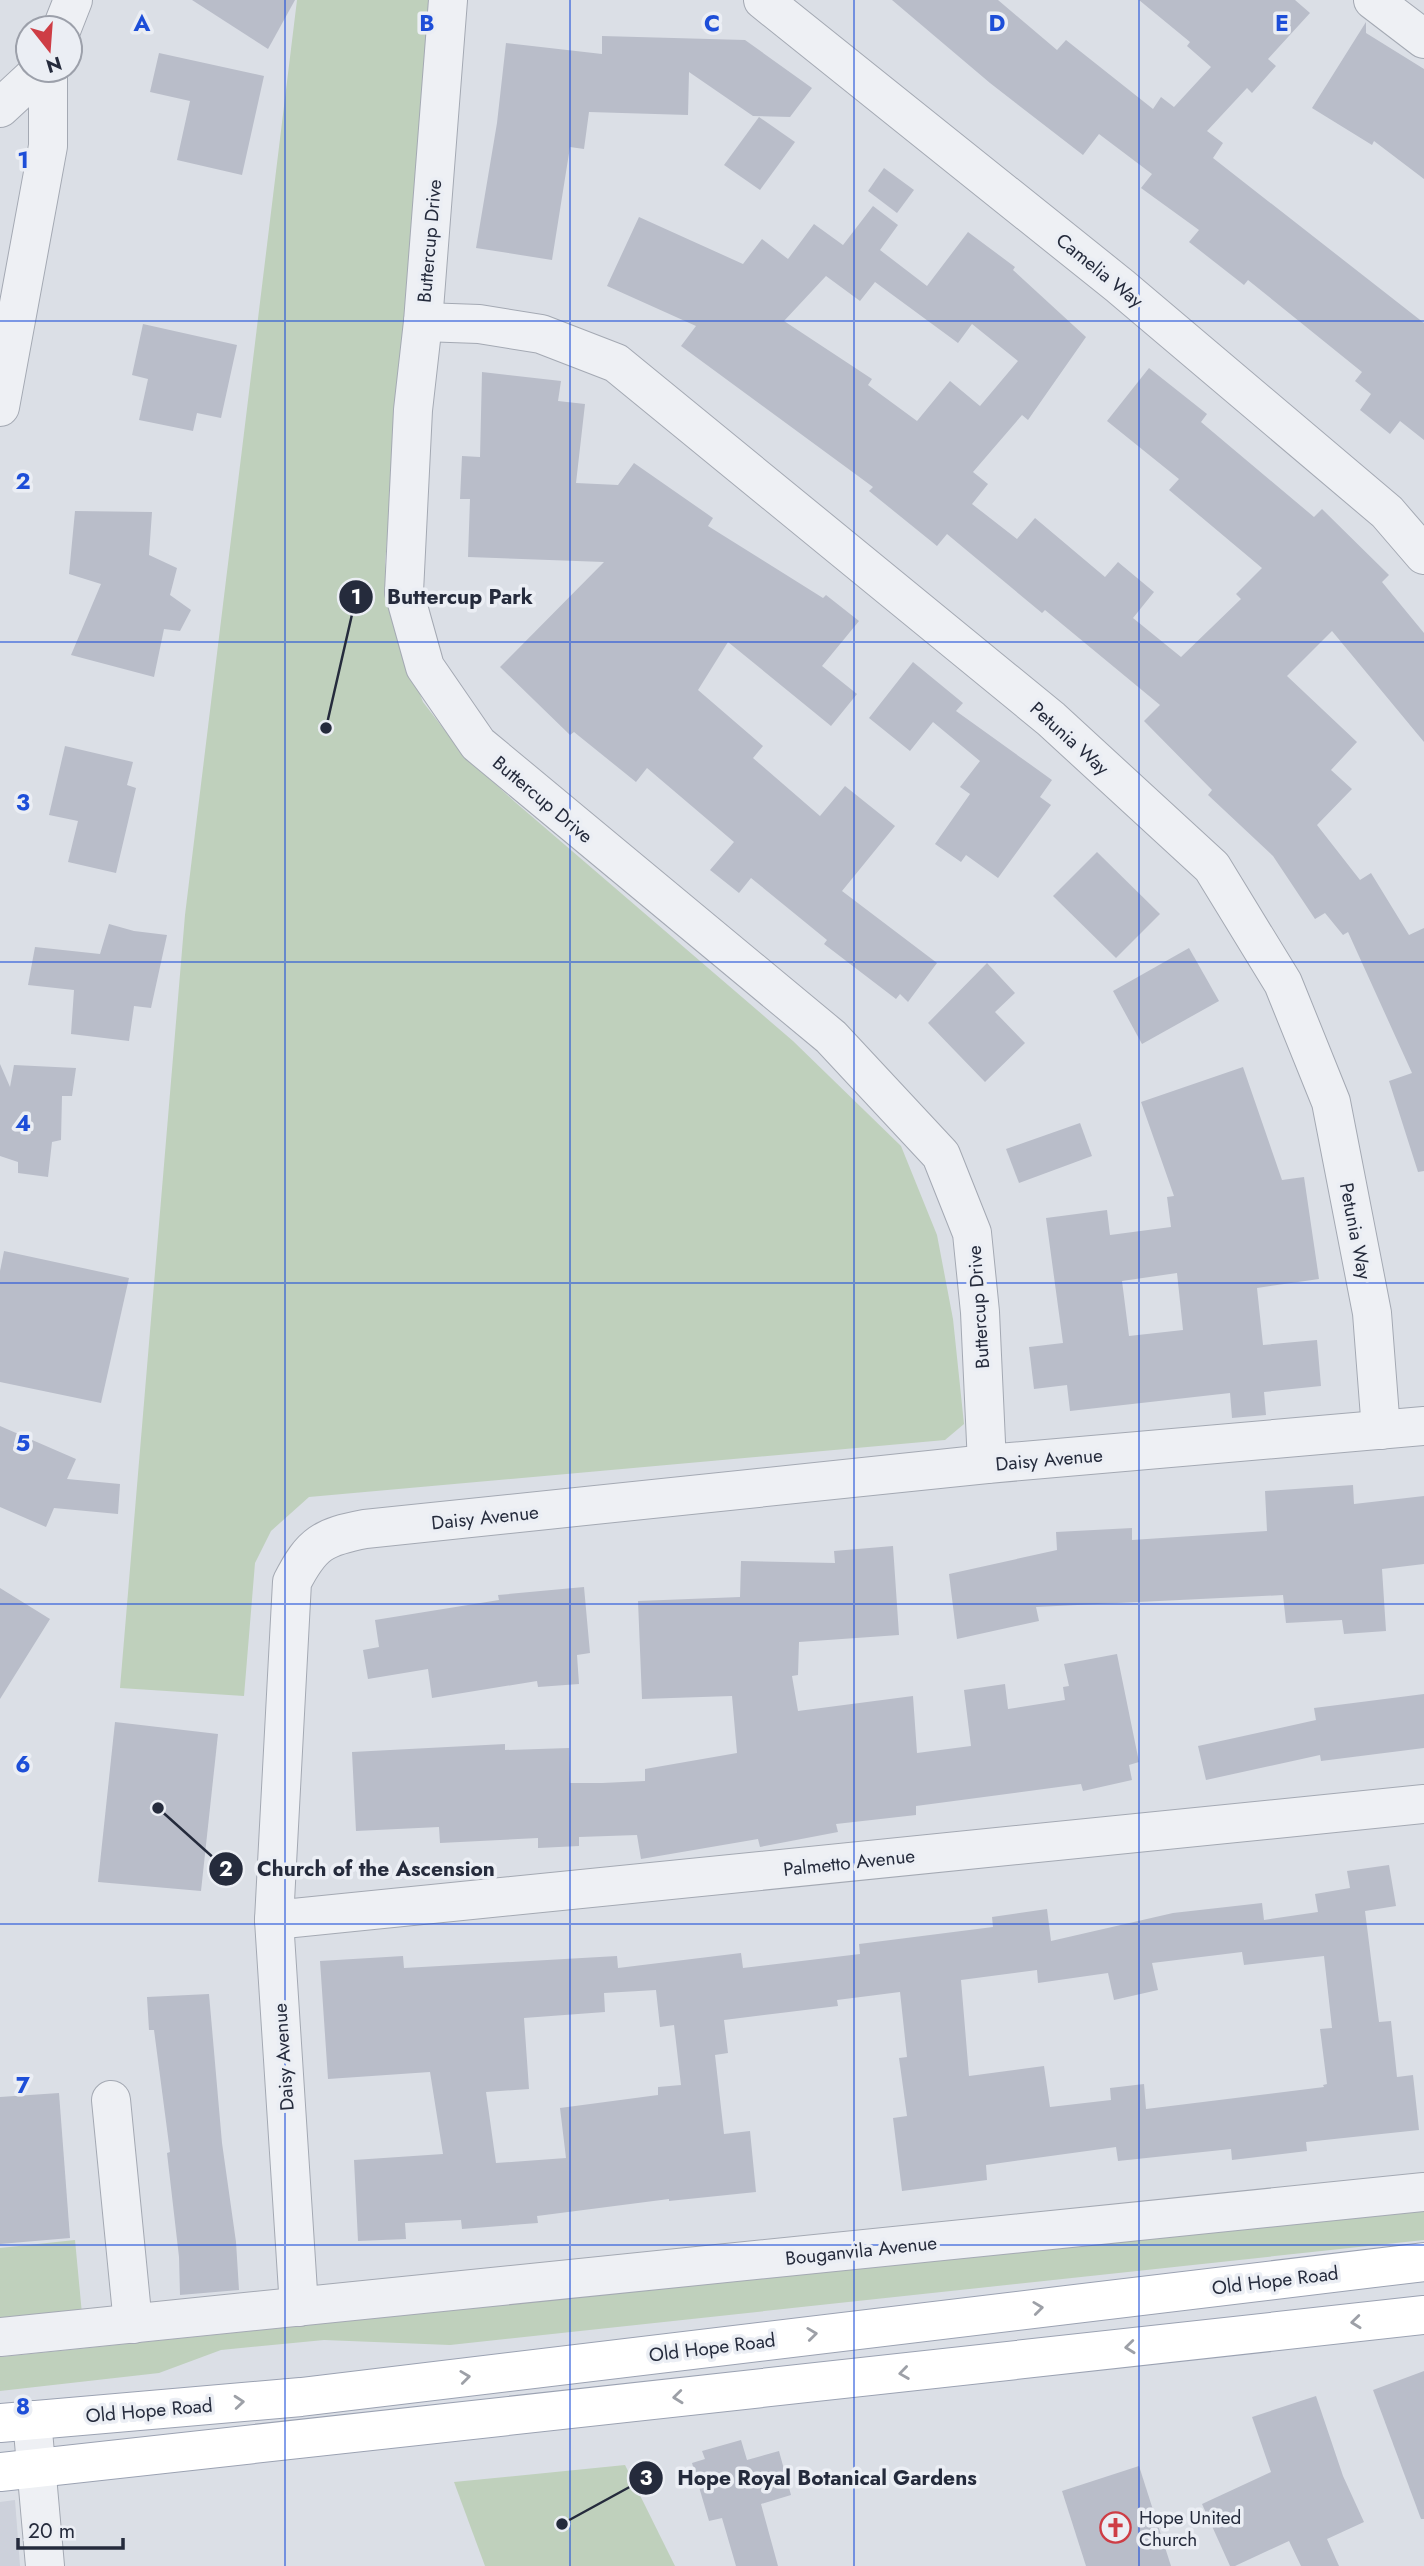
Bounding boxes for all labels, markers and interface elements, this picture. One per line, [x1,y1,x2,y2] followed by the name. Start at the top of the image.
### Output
[133,6,151,40] text: A
[419,6,435,40] text: B
[704,6,720,40] text: C
[989,6,1006,40] text: D
[1275,6,1289,40] text: E
[14,14,84,84] north arrow
[43,50,65,80] text: N
[17,143,29,177] text: 1
[411,178,448,304] street label: Buttercup Drive
[1050,227,1150,314] street label: Camelia Way
[15,464,31,498] text: 2
[338,576,547,618] callout: Buttercup Park
[351,582,361,612] text: 1
[387,582,533,612] text: Buttercup Park
[1024,695,1116,782] street label: Petunia Way
[487,749,599,850] street label: Buttercup Drive
[16,785,30,819] text: 3
[15,1106,31,1140] text: 4
[1333,1180,1378,1283] street label: Petunia Way
[961,1244,996,1370] street label: Buttercup Drive
[16,1426,30,1460] text: 5
[994,1441,1104,1478] street label: Daisy Avenue
[430,1498,540,1537] street label: Daisy Avenue
[15,1747,31,1781] text: 6
[782,1842,916,1883] street label: Palmetto Avenue
[208,1848,509,1890] callout: Church of the Ascension
[219,1854,233,1884] text: 2
[257,1854,495,1884] text: Church of the Ascension
[266,2002,301,2112] street label: Daisy Avenue
[16,2068,30,2102] text: 7
[784,2229,939,2272] street label: Bouganvila Avenue
[1210,2259,1340,2302] street label: Old Hope Road
[1032,2301,1044,2316] one-way arrow
[1350,2315,1362,2330] one-way arrow
[647,2326,777,2369] street label: Old Hope Road
[806,2327,818,2342] one-way arrow
[1124,2339,1135,2354] one-way arrow
[898,2365,910,2380] one-way arrow
[459,2370,471,2385] one-way arrow
[16,2389,30,2423] text: 8
[672,2389,684,2404] one-way arrow
[85,2392,214,2429] street label: Old Hope Road
[234,2395,245,2410] one-way arrow
[629,2457,991,2499] callout: Hope Royal Botanical Gardens
[639,2463,653,2493] text: 3
[677,2463,977,2493] text: Hope Royal Botanical Gardens
[1139,2504,1241,2553] place label: Hope United Church
[18,2506,122,2550] scale bar
[1099,2511,1133,2545] church icon: Hope United Church
[28,2516,75,2546] text: 20 m

